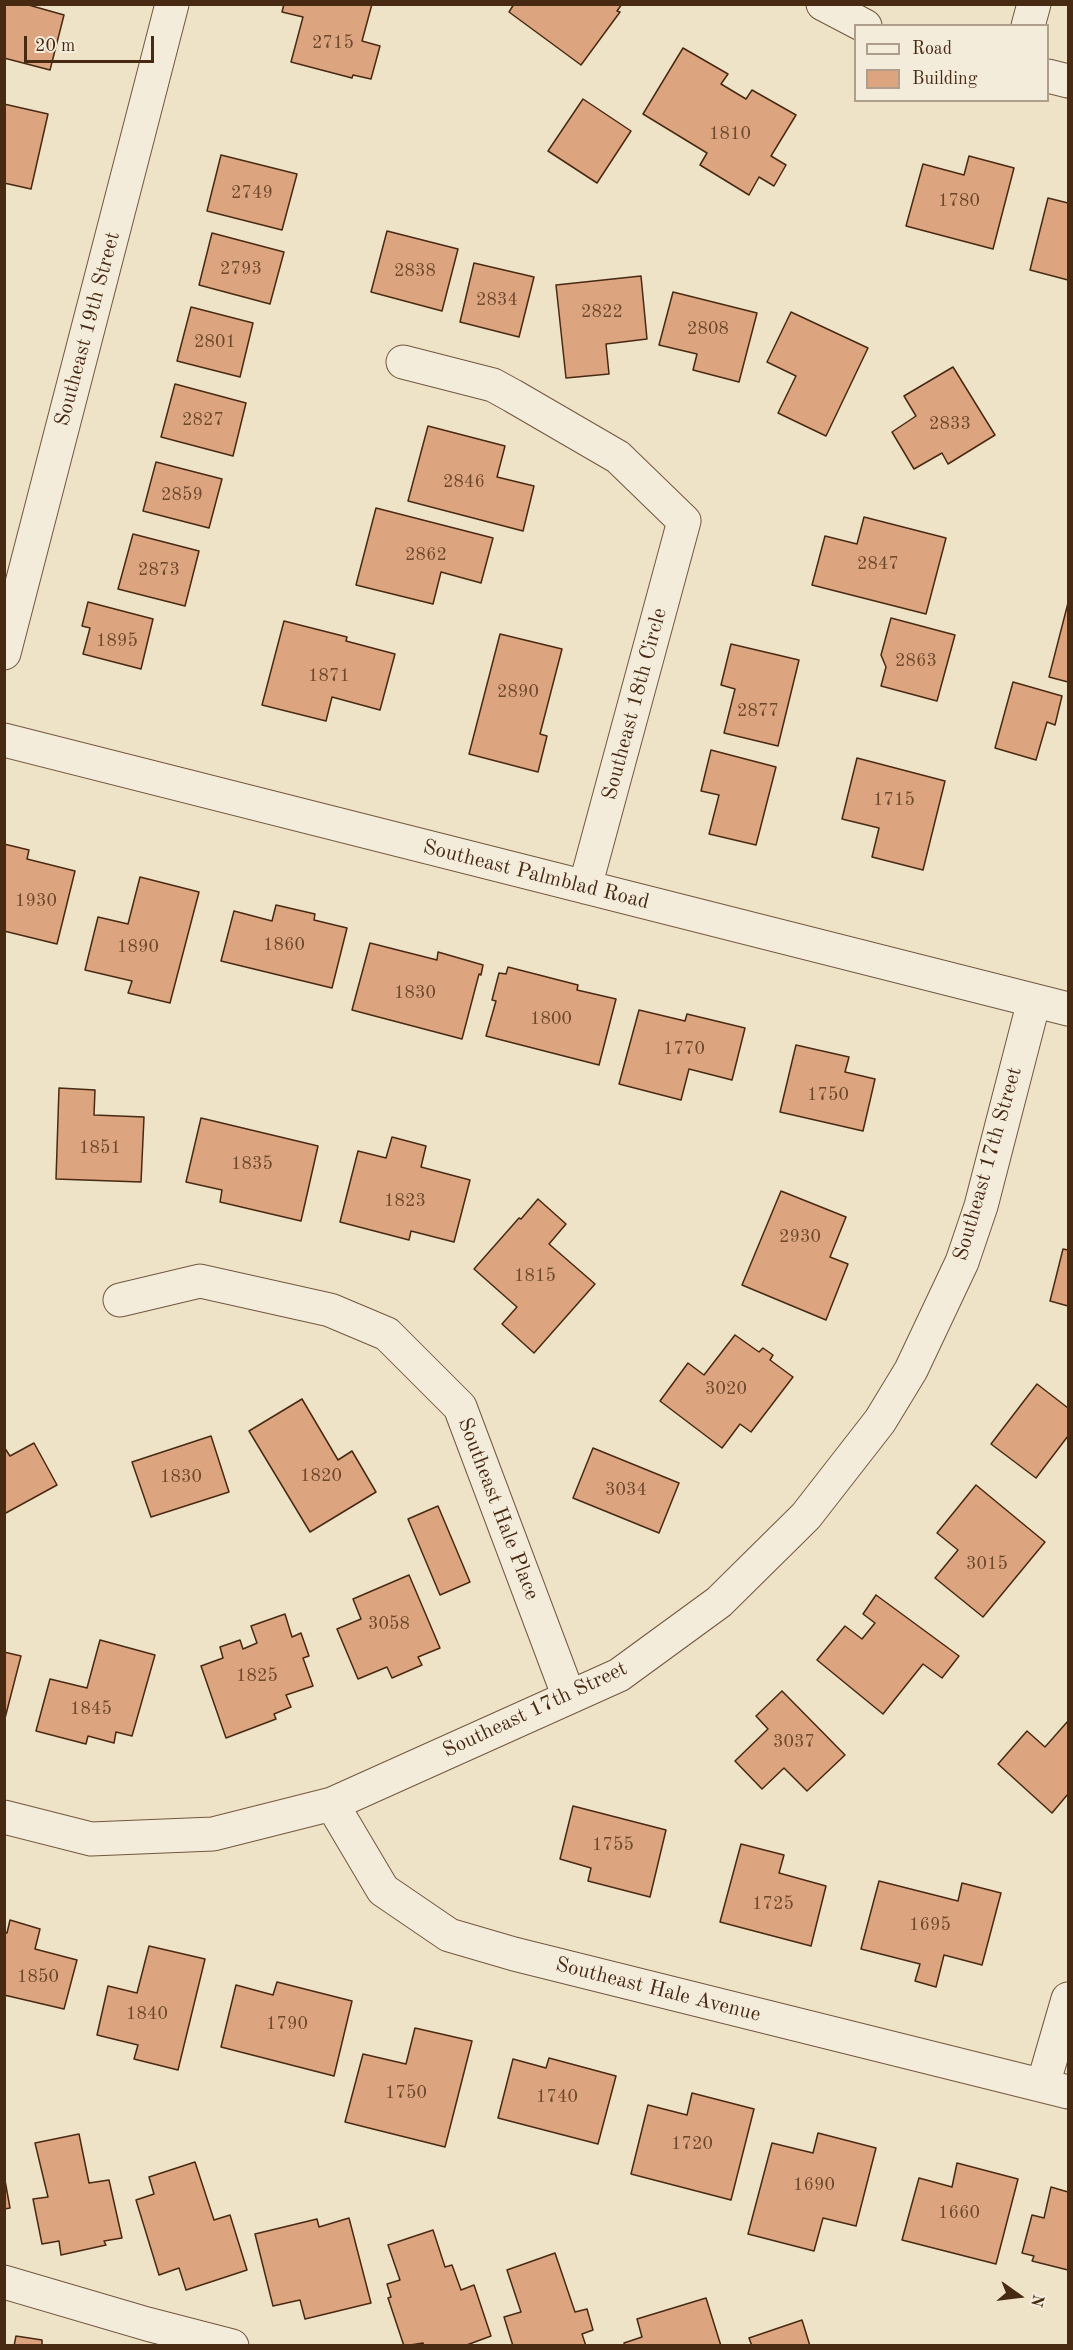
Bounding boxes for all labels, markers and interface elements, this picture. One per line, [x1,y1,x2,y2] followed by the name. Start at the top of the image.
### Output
[27,24,158,62] scale bar
[854,24,1049,102] legend
[312,32,354,54] house number: 2715
[35,37,75,55] text: 20 m
[912,40,952,58] text: Road
[912,70,977,88] text: Building
[709,123,751,145] house number: 1810
[231,182,273,204] house number: 2749
[938,190,980,212] house number: 1780
[50,229,126,429] street label: Southeast 19th Street
[220,258,262,280] house number: 2793
[394,260,436,282] house number: 2838
[476,289,518,311] house number: 2834
[581,301,623,323] house number: 2822
[687,318,729,340] house number: 2808
[194,331,236,353] house number: 2801
[182,409,224,431] house number: 2827
[929,413,971,435] house number: 2833
[443,471,485,493] house number: 2846
[161,484,203,506] house number: 2859
[405,544,447,566] house number: 2862
[857,553,899,575] house number: 2847
[138,559,180,581] house number: 2873
[597,605,673,803] street label: Southeast 18th Circle
[96,630,138,652] house number: 1895
[895,650,937,672] house number: 2863
[308,665,350,687] house number: 1871
[497,681,539,703] house number: 2890
[737,700,779,722] house number: 2877
[873,789,915,811] house number: 1715
[420,835,652,915] street label: Southeast Palmblad Road
[15,890,57,912] house number: 1930
[263,934,305,956] house number: 1860
[117,936,159,958] house number: 1890
[394,982,436,1004] house number: 1830
[530,1008,572,1030] house number: 1800
[663,1038,705,1060] house number: 1770
[948,1064,1028,1264] street label: Southeast 17th Street
[807,1084,849,1106] house number: 1750
[79,1137,121,1159] house number: 1851
[231,1153,273,1175] house number: 1835
[384,1190,426,1212] house number: 1823
[779,1226,821,1248] house number: 2930
[514,1265,556,1287] house number: 1815
[705,1378,747,1400] house number: 3020
[452,1414,544,1604] street label: Southeast Hale Place
[300,1465,342,1487] house number: 1820
[160,1466,202,1488] house number: 1830
[605,1479,647,1501] house number: 3034
[966,1553,1008,1575] house number: 3015
[368,1613,410,1635] house number: 3058
[439,1656,631,1764] street label: Southeast 17th Street
[236,1665,278,1687] house number: 1825
[70,1698,112,1720] house number: 1845
[773,1731,815,1753] house number: 3037
[592,1834,634,1856] house number: 1755
[752,1893,794,1915] house number: 1725
[909,1914,951,1936] house number: 1695
[553,1952,763,2028] street label: Southeast Hale Avenue
[17,1966,59,1988] house number: 1850
[126,2003,168,2025] house number: 1840
[266,2013,308,2035] house number: 1790
[385,2082,427,2104] house number: 1750
[536,2086,578,2108] house number: 1740
[671,2133,713,2155] house number: 1720
[793,2174,835,2196] house number: 1690
[938,2202,980,2224] house number: 1660
[989,2266,1049,2326] north arrow
[1027,2292,1046,2308] text: N

